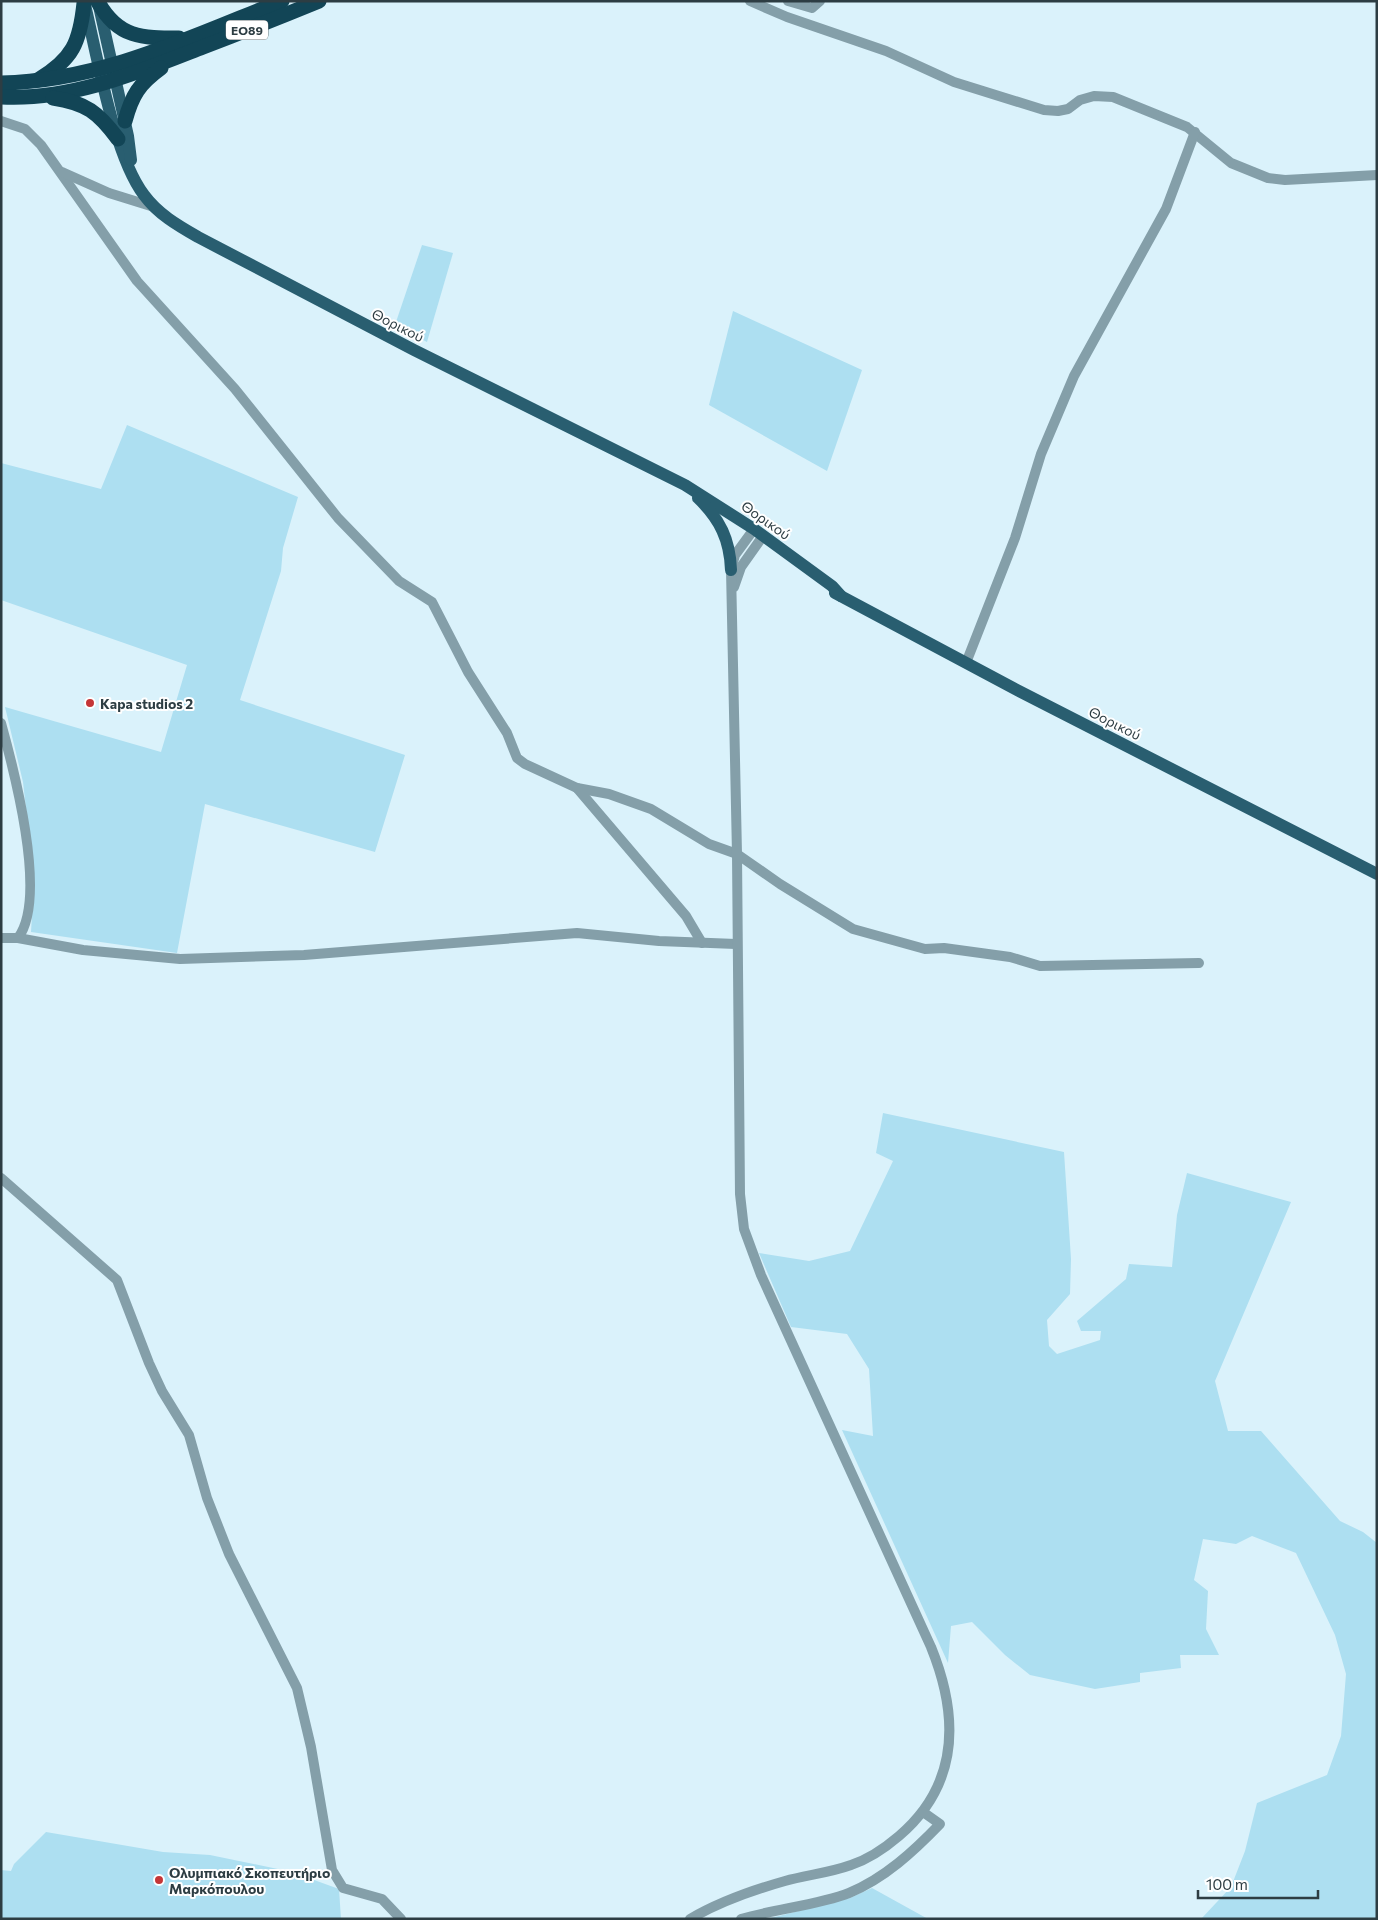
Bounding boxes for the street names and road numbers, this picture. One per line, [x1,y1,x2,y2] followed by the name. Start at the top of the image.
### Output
[226,20,268,40] road number: ΕΟ89
[369,305,427,345] street label: Θορικού
[738,497,794,543] street label: Θορικού
[1086,703,1144,743] street label: Θορικού

